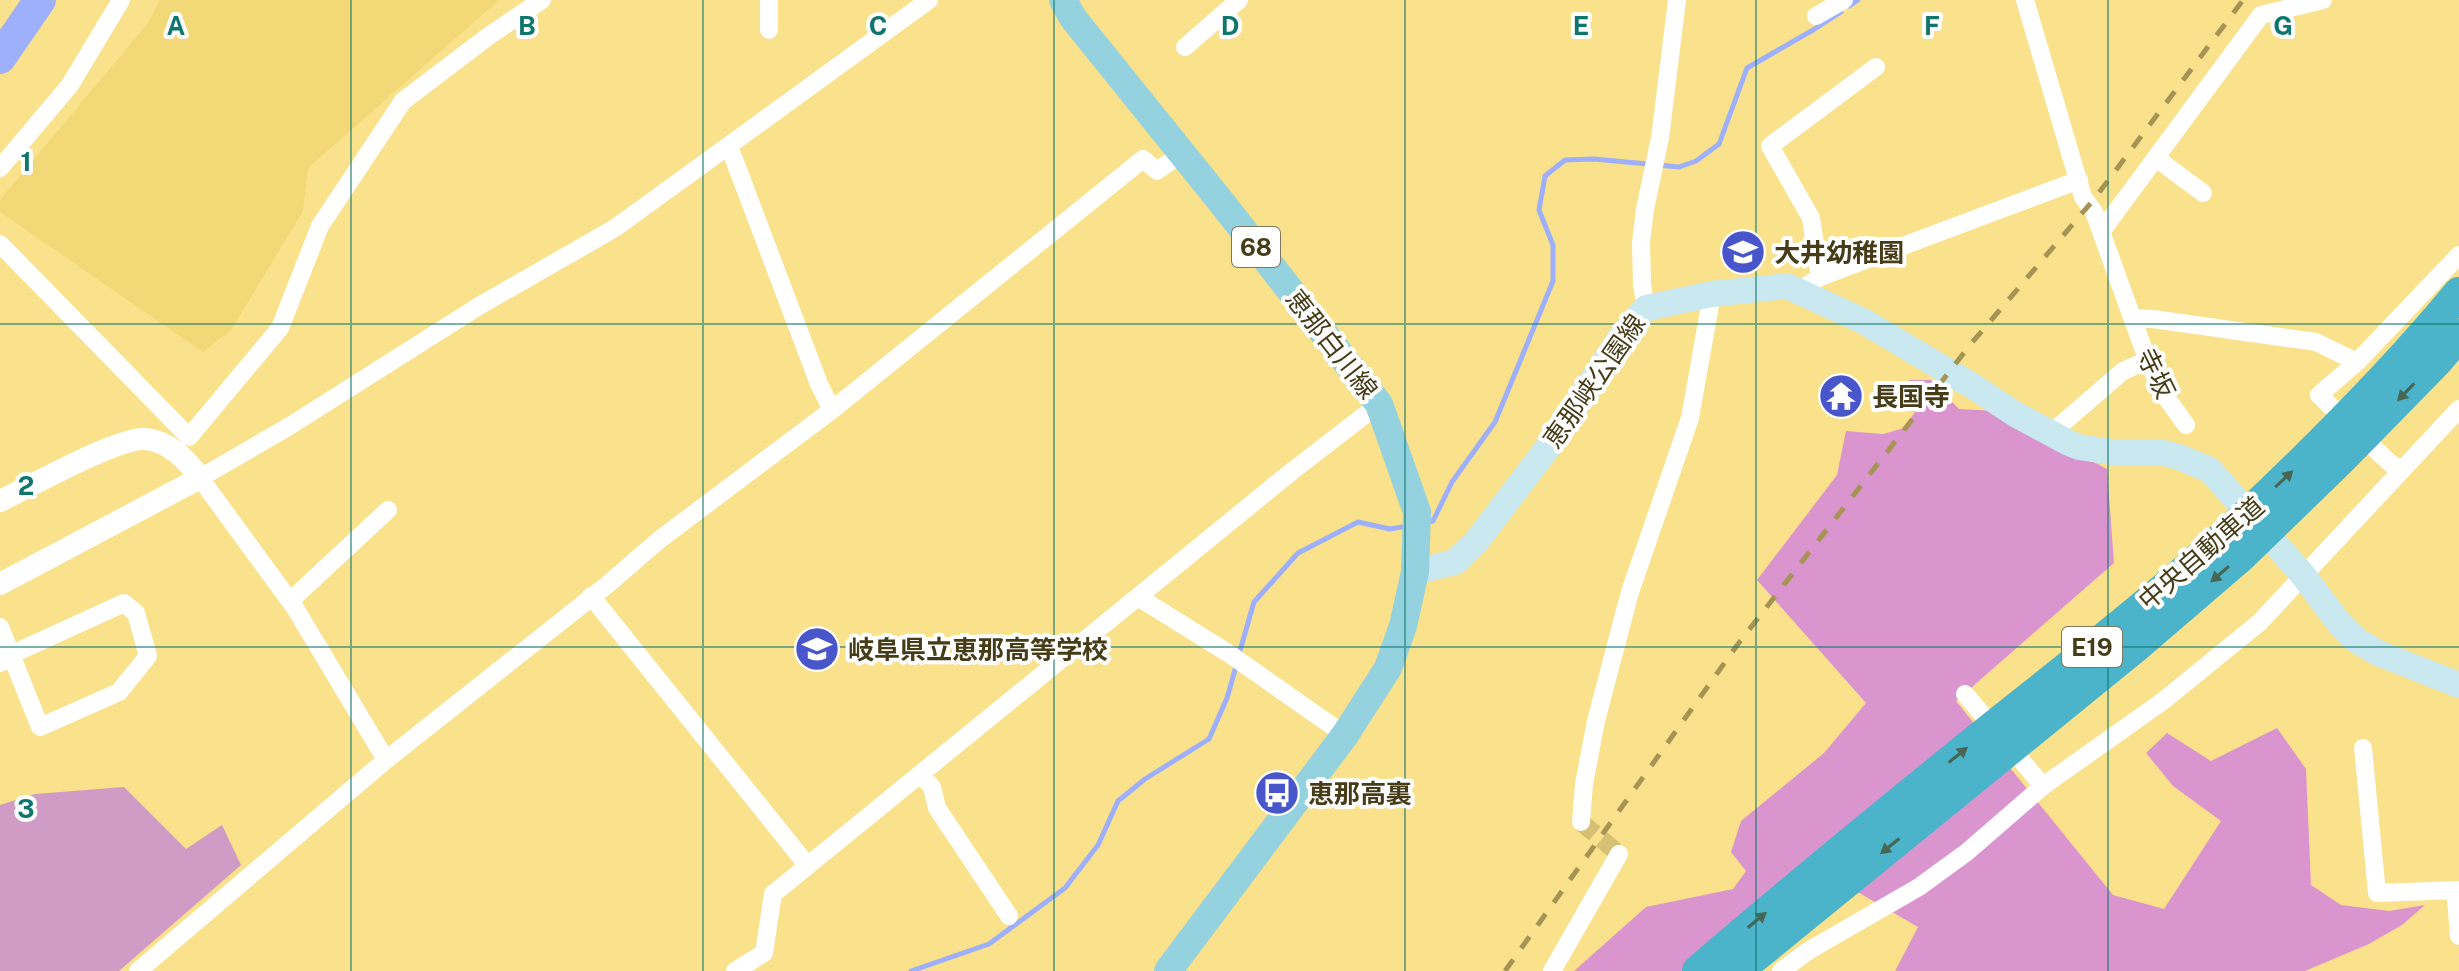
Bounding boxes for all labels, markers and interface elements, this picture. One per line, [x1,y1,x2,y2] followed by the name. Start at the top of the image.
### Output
[167,10,186,41] text: A
[518,10,536,41] text: B
[869,10,887,41] text: C
[1221,10,1239,41] text: D
[1573,10,1589,41] text: E
[1924,10,1940,41] text: F
[2273,10,2293,41] text: G
[20,146,32,177] text: 1
[1232,227,1280,267] road number: 68
[1719,228,1767,276] school or university icon: 大井幼稚園
[1774,237,1904,268] place label: 大井幼稚園
[1280,283,1384,405] street label: 恵那白川線
[1537,308,1651,454] street label: 恵那峡公園線
[2131,343,2181,403] street label: 寺坂
[1817,372,1865,420] temple icon: 長国寺
[1872,381,1950,412] place label: 長国寺
[2398,382,2416,401] one-way arrow
[18,470,34,501] text: 2
[2275,470,2294,488] one-way arrow
[2132,490,2270,616] street label: 中央自動車道
[2211,565,2231,582] one-way arrow
[793,625,841,673] school or university icon: 岐阜県立恵那高等学校
[2062,627,2122,667] road number: E19
[848,634,1108,665] place label: 岐阜県立恵那高等学校
[1948,747,1968,764] one-way arrow
[1253,769,1301,817] bus stop icon: 恵那高裏
[1308,778,1412,809] place label: 恵那高裏
[17,793,35,824] text: 3
[1880,838,1900,854] one-way arrow
[1747,912,1767,929] one-way arrow

